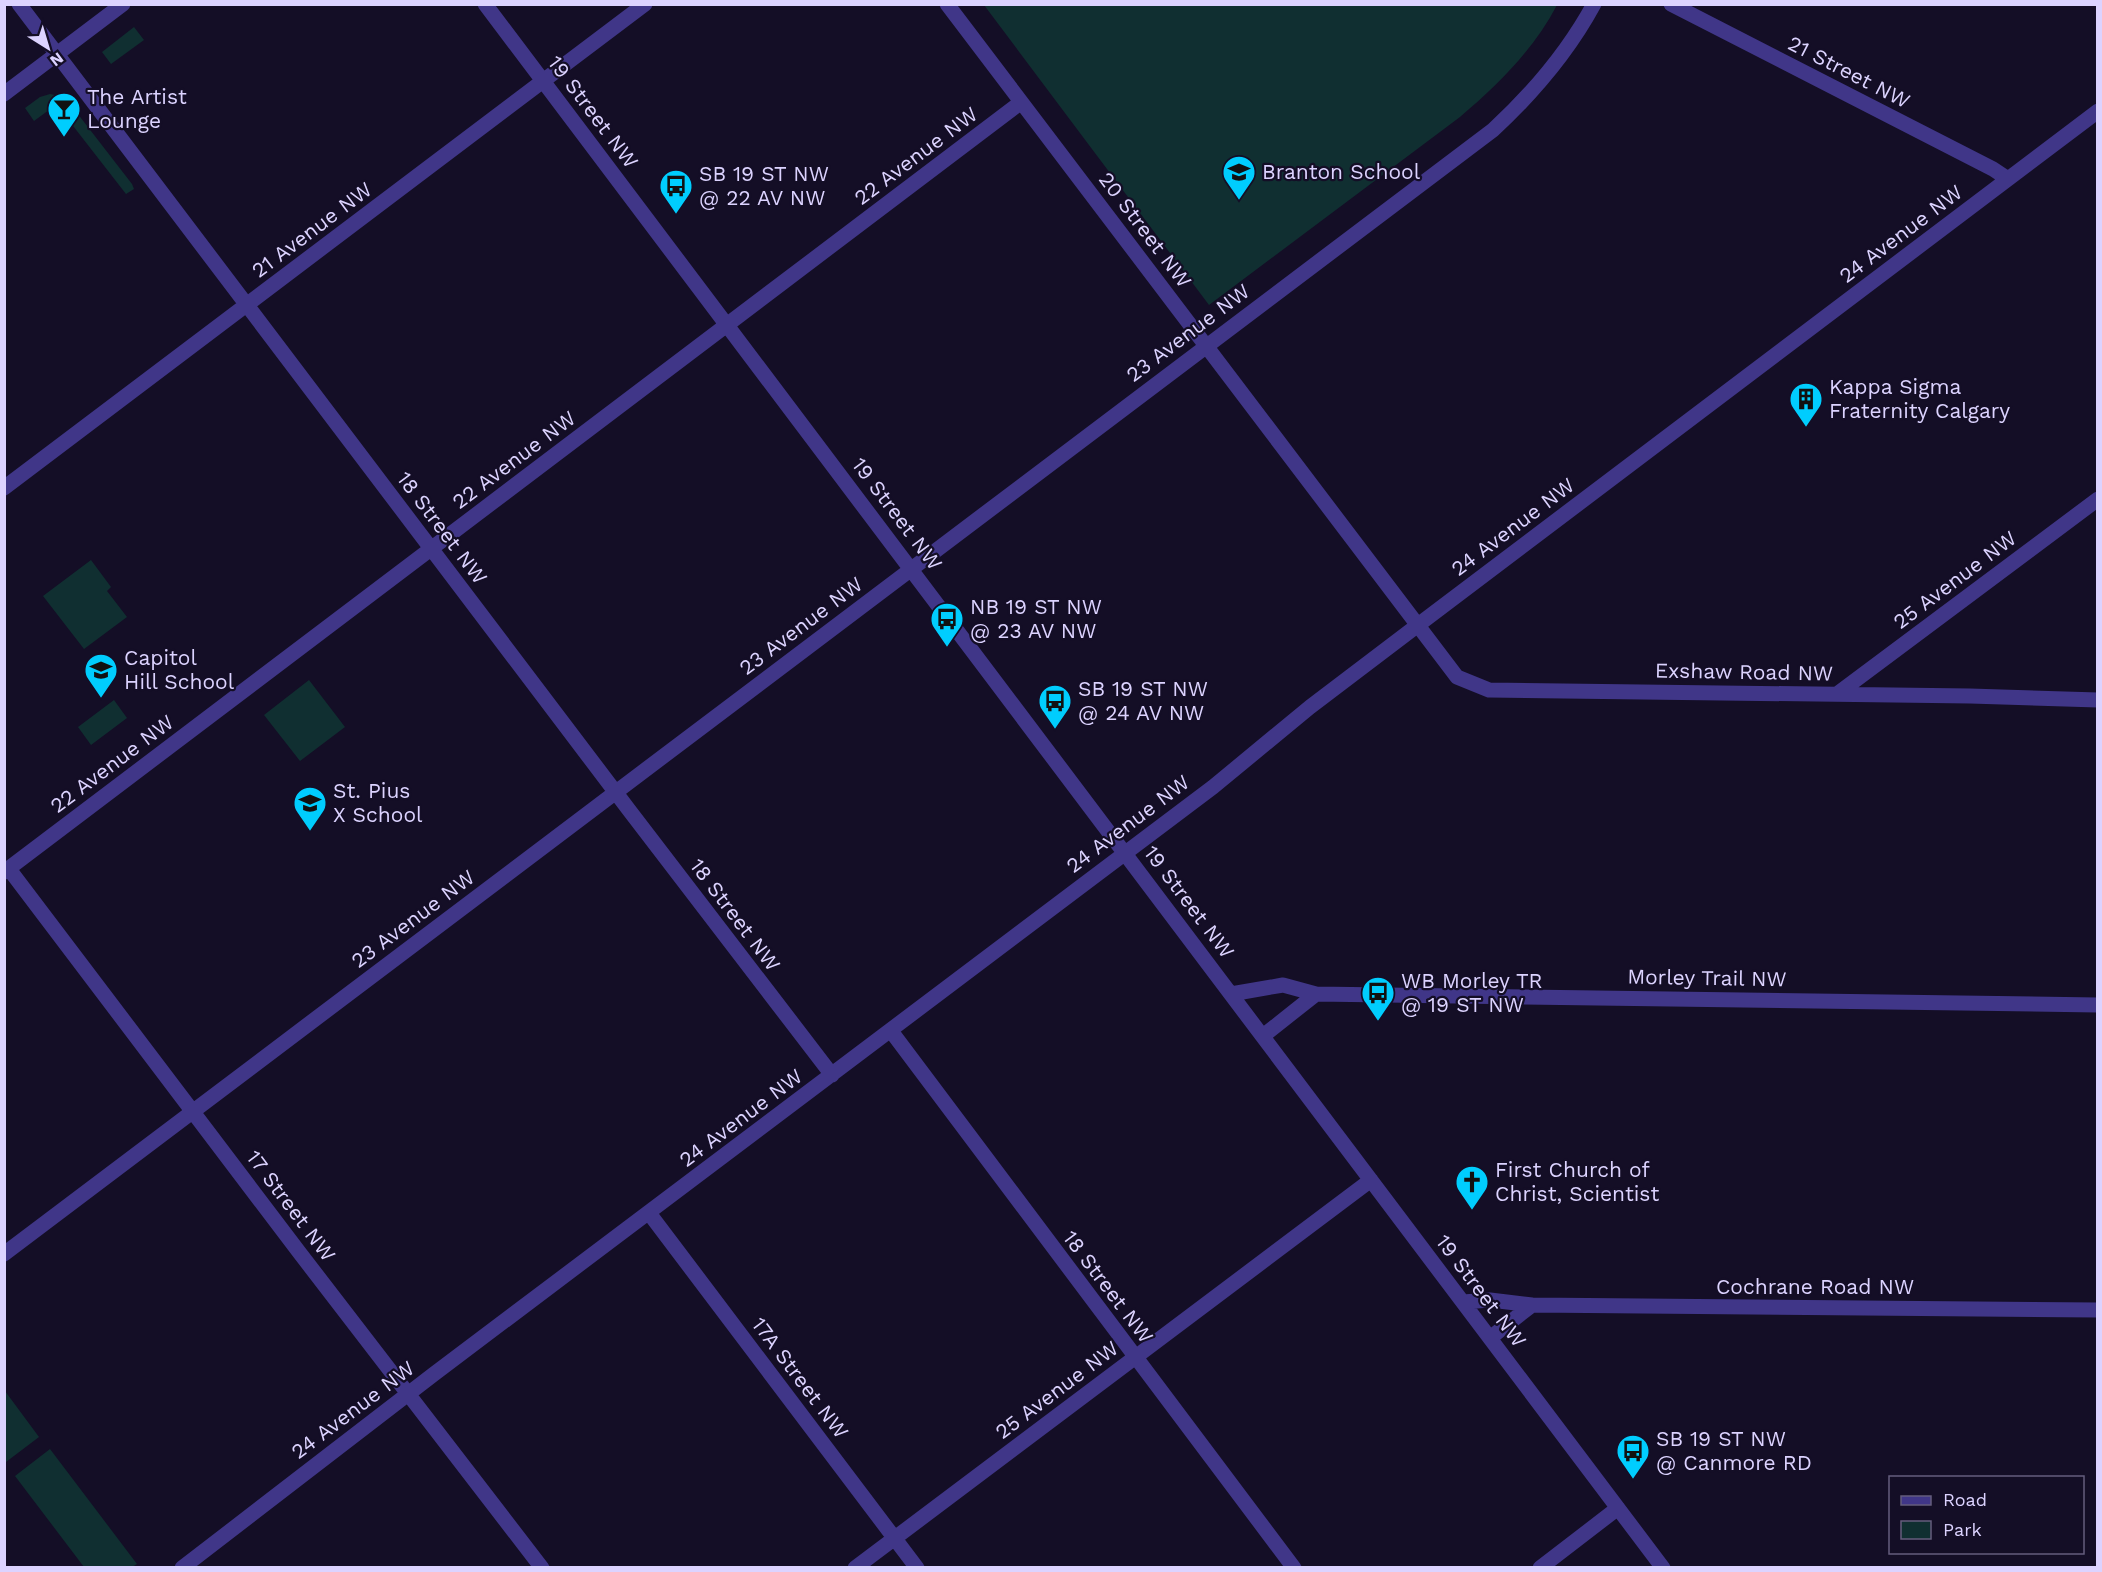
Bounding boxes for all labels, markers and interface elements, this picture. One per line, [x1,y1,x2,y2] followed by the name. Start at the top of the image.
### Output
[18,18,78,78] north arrow
[1784,30,1914,113] street label: 21 Street NW
[46,48,67,71] text: N
[543,51,644,173] street label: 19 Street NW
[87,84,187,133] place label: The Artist Lounge
[46,91,82,138] bar icon: The Artist Lounge
[849,101,982,210] street label: 22 Avenue NW
[1221,154,1257,201] school or university icon: Branton School
[1262,159,1421,184] place label: Branton School
[699,161,829,210] place label: SB 19 ST NW @ 22 AV NW
[1094,167,1197,293] street label: 20 Street NW
[658,168,694,215] bus stop icon: SB 19 ST NW @ 22 AV NW
[247,176,377,283] street label: 21 Avenue NW
[1834,179,1967,288] street label: 24 Avenue NW
[1121,278,1254,387] street label: 23 Avenue NW
[1829,374,2010,423] place label: Kappa Sigma Fraternity Calgary
[1788,381,1824,428] building icon: Kappa Sigma Fraternity Calgary
[447,405,580,514] street label: 22 Avenue NW
[847,453,948,575] street label: 19 Street NW
[392,467,493,589] street label: 18 Street NW
[1446,472,1579,581] street label: 24 Avenue NW
[1888,525,2021,634] street label: 25 Avenue NW
[734,571,867,680] street label: 23 Avenue NW
[970,594,1102,643] place label: NB 19 ST NW @ 23 AV NW
[929,601,965,648] bus stop icon: NB 19 ST NW @ 23 AV NW
[124,645,235,694] place label: Capitol Hill School
[83,652,119,699] school or university icon: Capitol Hill School
[1655,657,1833,686] street label: Exshaw Road NW
[1078,676,1208,725] place label: SB 19 ST NW @ 24 AV NW
[1037,683,1073,730] bus stop icon: SB 19 ST NW @ 24 AV NW
[45,709,178,818] street label: 22 Avenue NW
[1061,769,1194,878] street label: 24 Avenue NW
[333,778,423,827] place label: St. Pius X School
[292,785,328,832] school or university icon: St. Pius X School
[1139,841,1240,963] street label: 19 Street NW
[685,854,786,976] street label: 18 Street NW
[346,864,479,973] street label: 23 Avenue NW
[1627,964,1787,991] street label: Morley Trail NW
[1401,968,1543,1017] place label: WB Morley TR @ 19 ST NW
[1360,975,1396,1022] bus stop icon: WB Morley TR @ 19 ST NW
[674,1063,807,1172] street label: 24 Avenue NW
[242,1145,341,1266] street label: 17 Street NW
[1495,1157,1659,1206] place label: First Church of Christ, Scientist
[1454,1164,1490,1211] church icon: First Church of Christ, Scientist
[1058,1226,1159,1348] street label: 18 Street NW
[1431,1230,1532,1352] street label: 19 Street NW
[1716,1274,1914,1299] street label: Cochrane Road NW
[747,1312,854,1443] street label: 17A Street NW
[990,1335,1123,1444] street label: 25 Avenue NW
[286,1355,419,1464] street label: 24 Avenue NW
[1656,1426,1812,1475] place label: SB 19 ST NW @ Canmore RD
[1615,1433,1651,1480] bus stop icon: SB 19 ST NW @ Canmore RD
[1889,1476,2084,1554] legend
[1943,1489,1987,1510] text: Road
[1943,1519,1982,1540] text: Park

